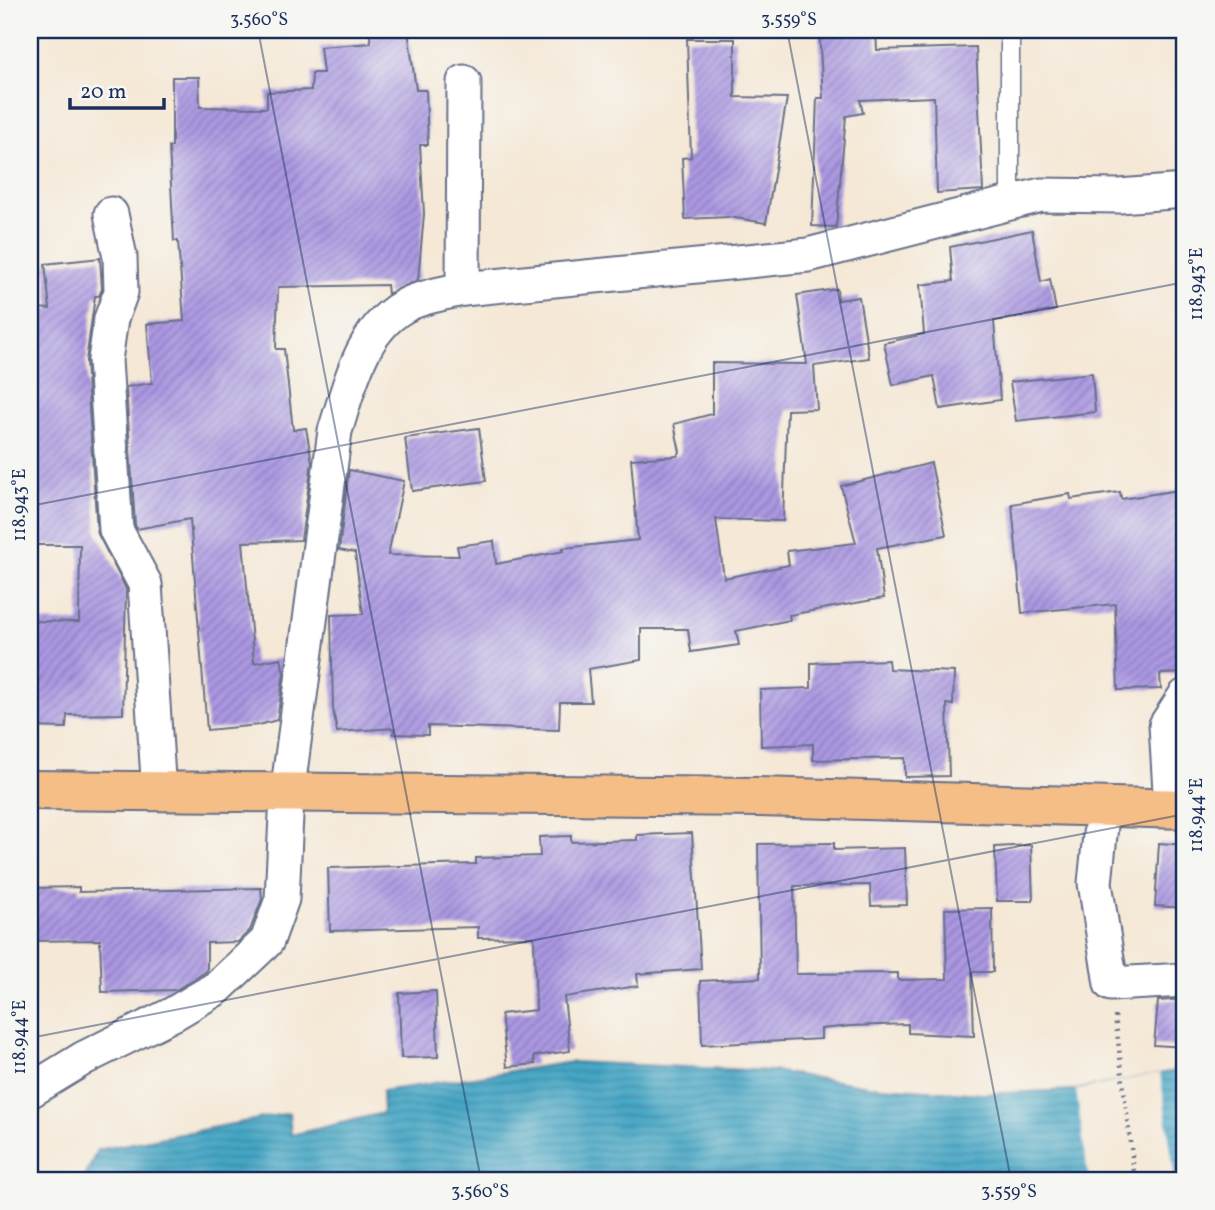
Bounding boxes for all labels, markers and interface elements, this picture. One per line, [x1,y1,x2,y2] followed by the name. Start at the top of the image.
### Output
[230,8,288,33] text: 3.560°S
[761,8,817,33] text: 3.559°S
[70,66,164,110] scale bar
[80,78,126,107] text: 20 m
[1185,247,1210,321] text: 118.943°E
[8,468,33,542] text: 118.943°E
[1185,777,1210,852] text: 118.944°E
[8,999,33,1074] text: 118.944°E
[451,1180,509,1205] text: 3.560°S
[981,1180,1037,1205] text: 3.559°S

